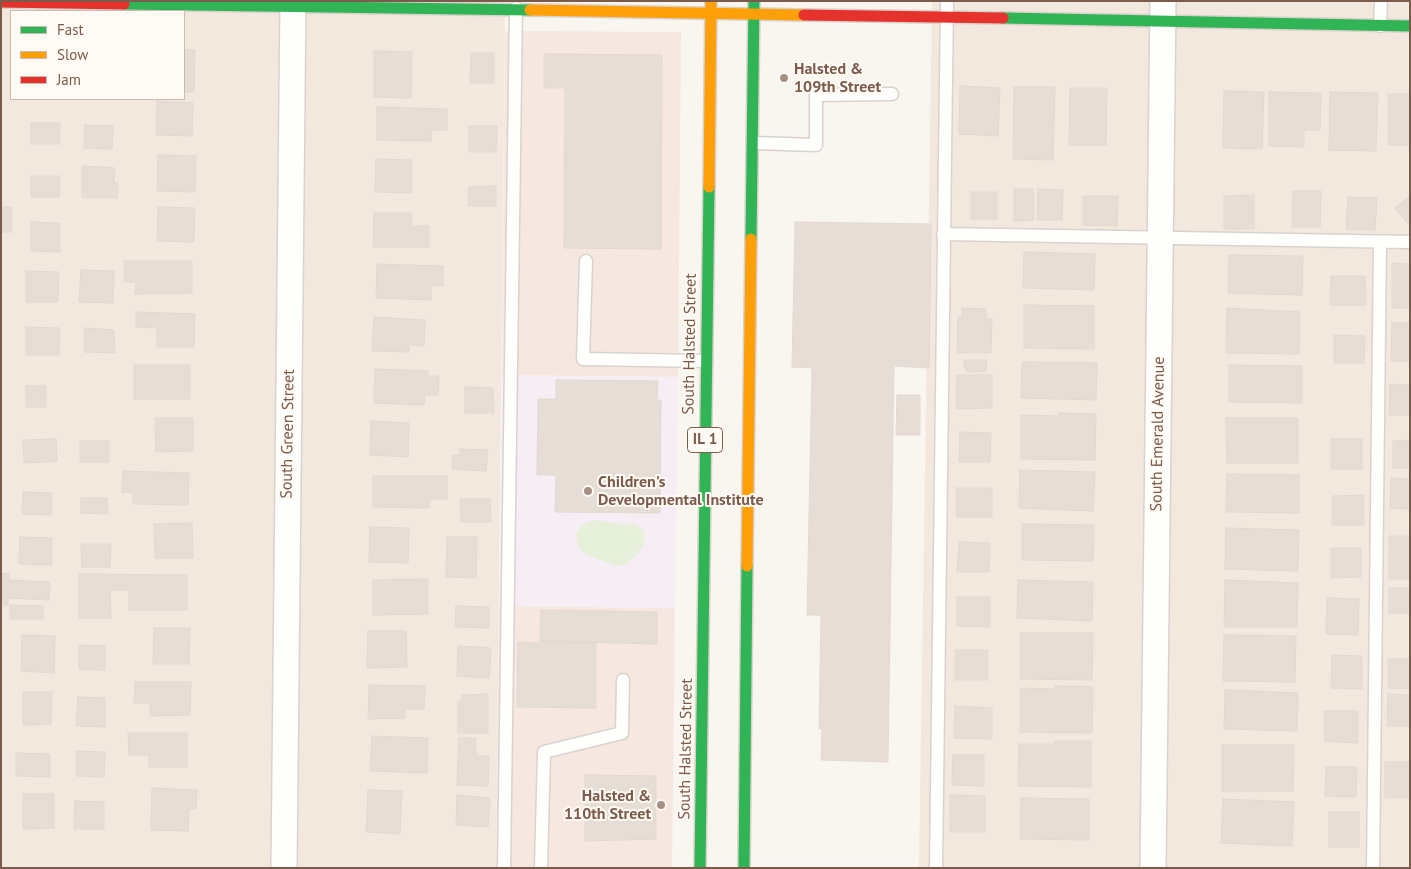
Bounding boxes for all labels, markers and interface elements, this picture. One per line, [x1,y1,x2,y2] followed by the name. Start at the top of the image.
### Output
[10,10,185,100] legend
[57,20,84,39] text: Fast
[57,45,88,64] text: Slow
[794,59,881,97] place label: Halsted & 109th Street
[57,70,81,89] text: Jam
[778,72,790,84] marker: Halsted & 109th Street
[679,273,701,415] street label: South Halsted Street
[1147,356,1169,512] street label: South Emerald Avenue
[277,369,299,499] street label: South Green Street
[688,428,722,452] road number: IL 1
[598,472,764,510] place label: Children's Developmental Institute
[582,485,594,497] marker: Children's Developmental Institute
[675,678,697,820] street label: South Halsted Street
[564,786,651,824] place label: Halsted & 110th Street
[655,799,667,811] marker: Halsted & 110th Street

